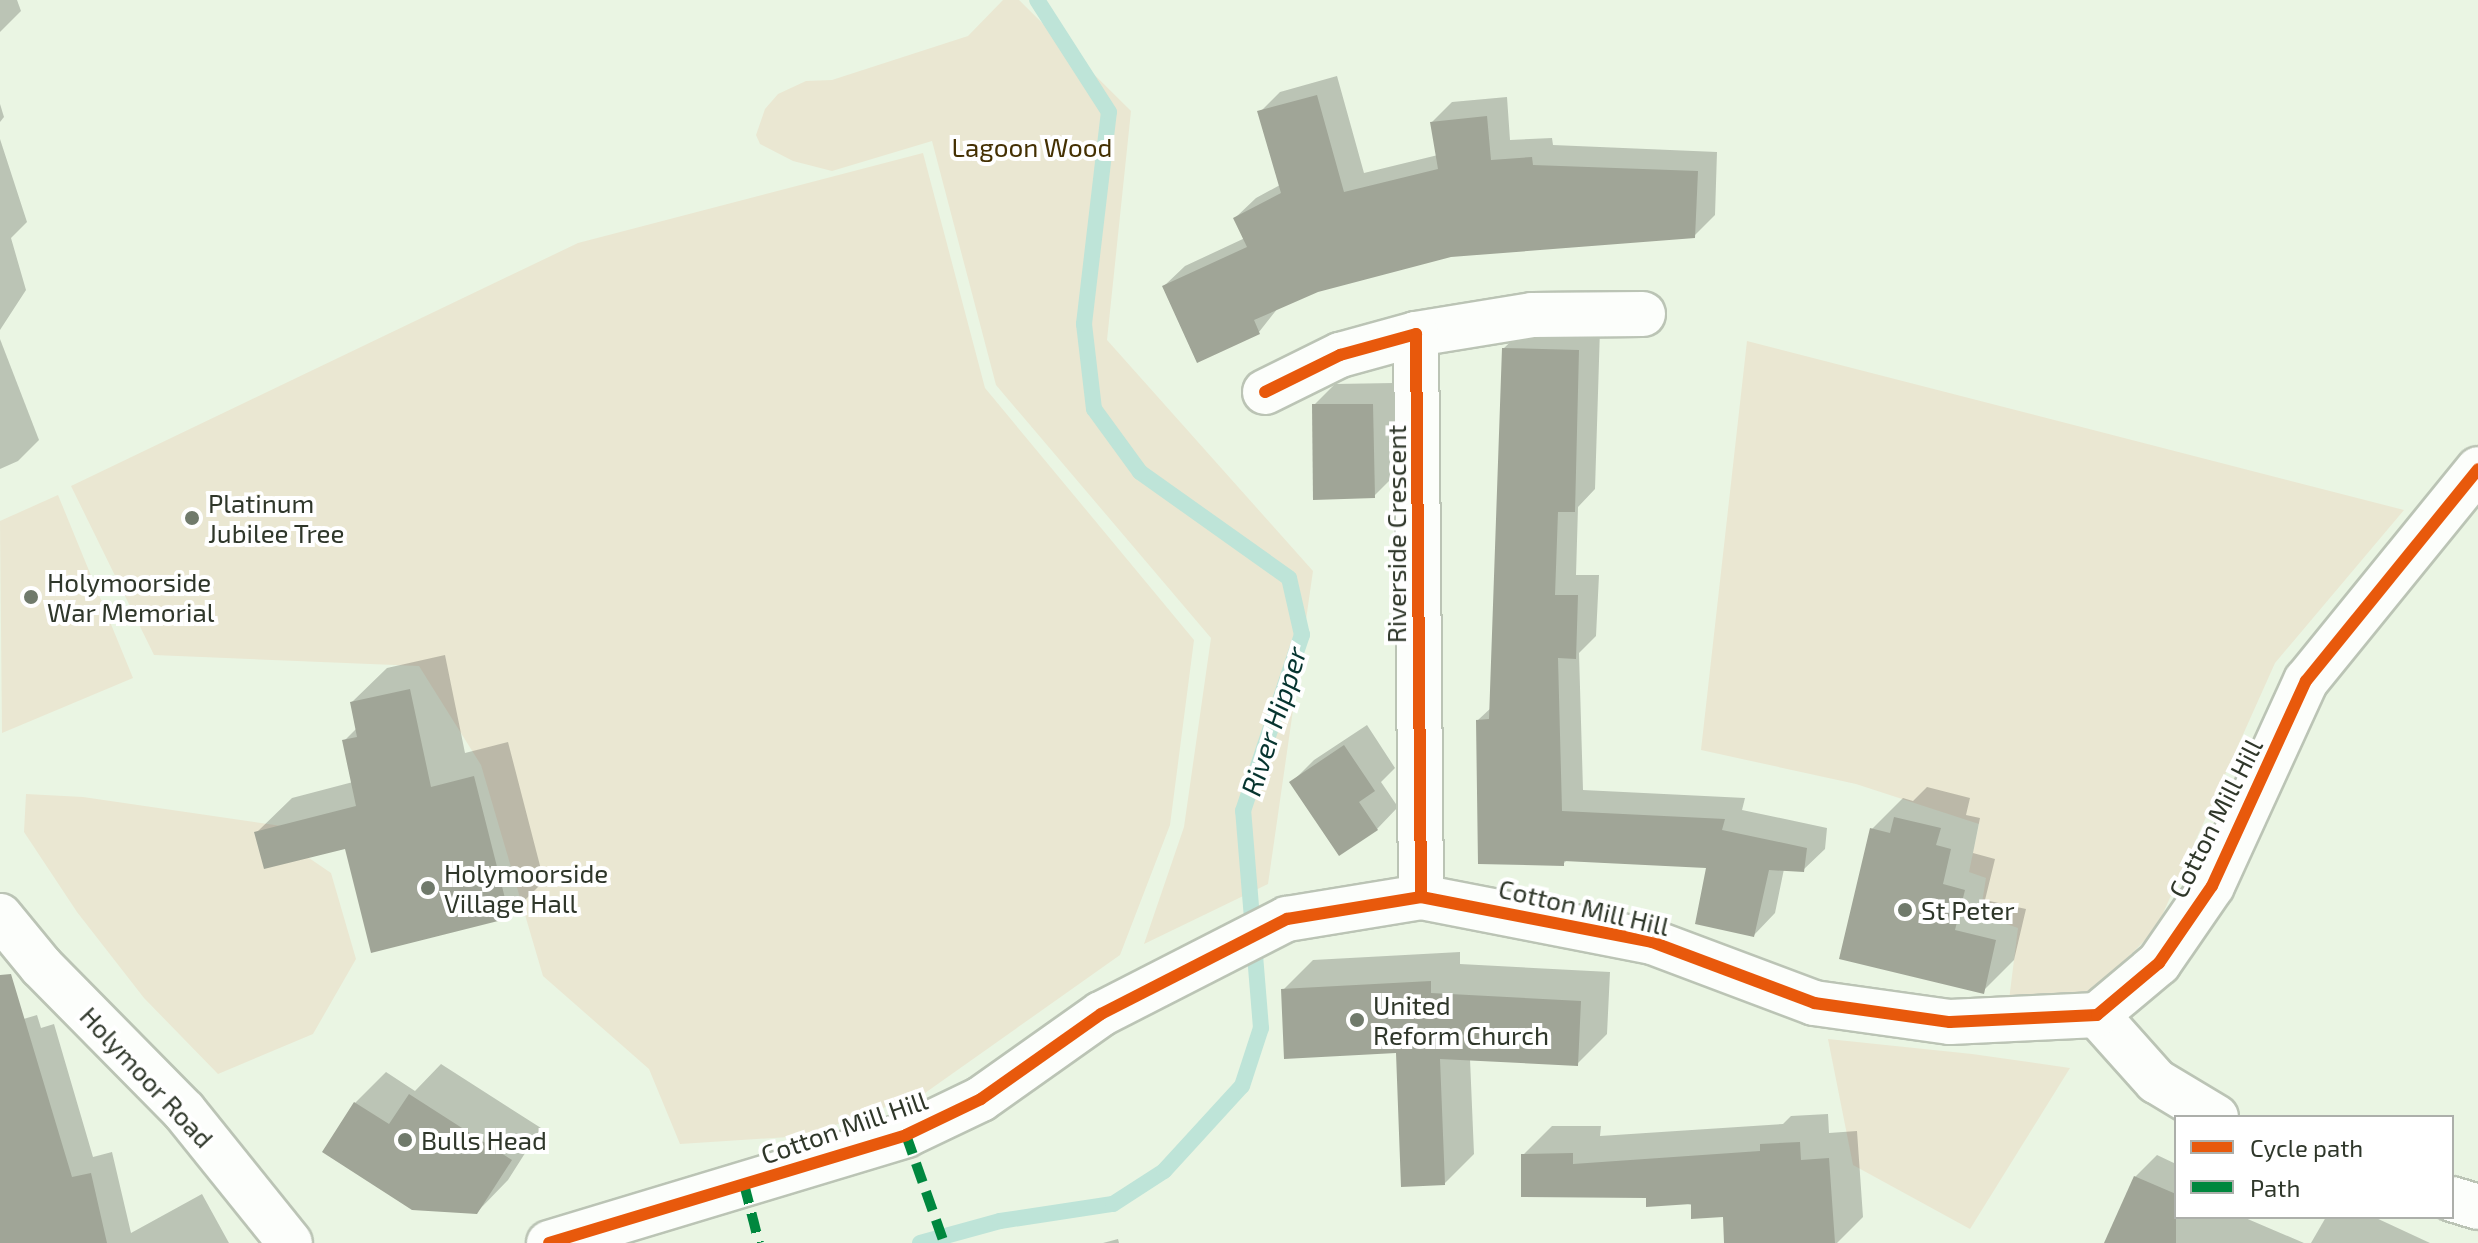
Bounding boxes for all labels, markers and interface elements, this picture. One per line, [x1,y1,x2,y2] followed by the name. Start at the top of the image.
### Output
[951,131,1113,163] park label: Lagoon Wood
[1380,425,1412,643] street label: Riverside Crescent
[208,487,345,548] place label: Platinum Jubilee Tree
[183,509,201,527] marker: Platinum Jubilee Tree
[47,566,215,628] place label: Holymoorside War Memorial
[22,588,40,606] marker: Holymoorside War Memorial
[1233,642,1313,800] water label: River Hipper
[2161,733,2269,903] street label: Cotton Mill Hill
[444,857,608,918] place label: Holymoorside Village Hall
[1495,872,1673,942] street label: Cotton Mill Hill
[419,879,437,897] marker: Holymoorside Village Hall
[1921,894,2015,926] place label: St Peter
[1896,901,1914,919] marker: St Peter
[1373,989,1549,1050] place label: United Reform Church
[74,1000,220,1154] street label: Holymoor Road
[1348,1011,1366,1029] marker: United Reform Church
[756,1084,932,1170] street label: Cotton Mill Hill
[2174,1115,2454,1219] legend
[421,1124,547,1156] place label: Bulls Head
[396,1131,414,1149] marker: Bulls Head
[2250,1133,2363,1162] text: Cycle path
[2250,1173,2300,1202] text: Path

